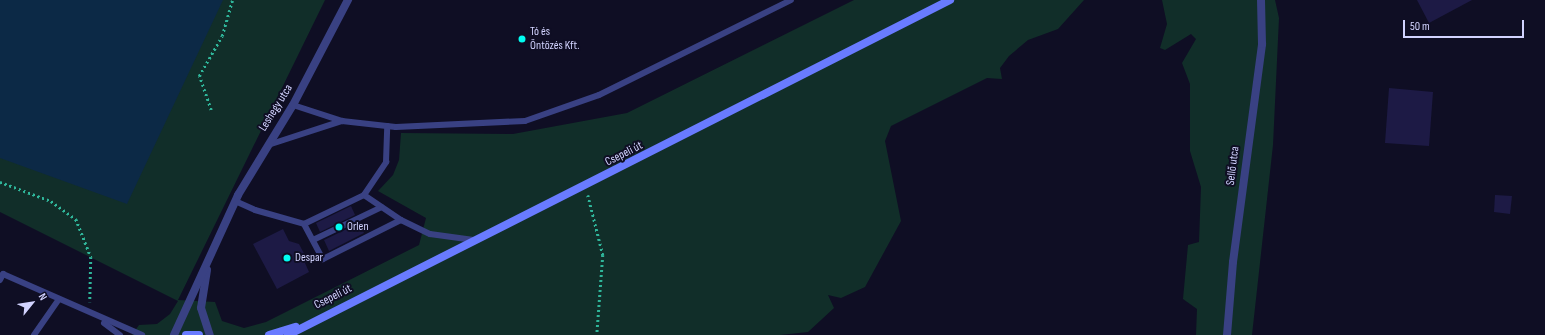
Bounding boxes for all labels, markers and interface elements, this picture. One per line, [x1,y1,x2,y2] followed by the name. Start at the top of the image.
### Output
[1405,12,1526,38] scale bar
[1410,19,1430,34] text: 50 m
[530,25,580,53] place label: Tó és Öntözés Kft.
[517,34,527,44] marker: Tó és Öntözés Kft.
[256,82,296,134] street label: Leshegy utca
[603,139,645,169] street label: Csepeli út
[1223,146,1243,186] street label: Sellő utca
[347,220,369,234] place label: Orlen
[334,222,344,232] marker: Orlen
[295,251,323,265] place label: Despar
[282,253,292,263] marker: Despar
[312,282,354,312] street label: Csepeli út
[12,283,52,323] north arrow
[36,291,50,303] text: N

